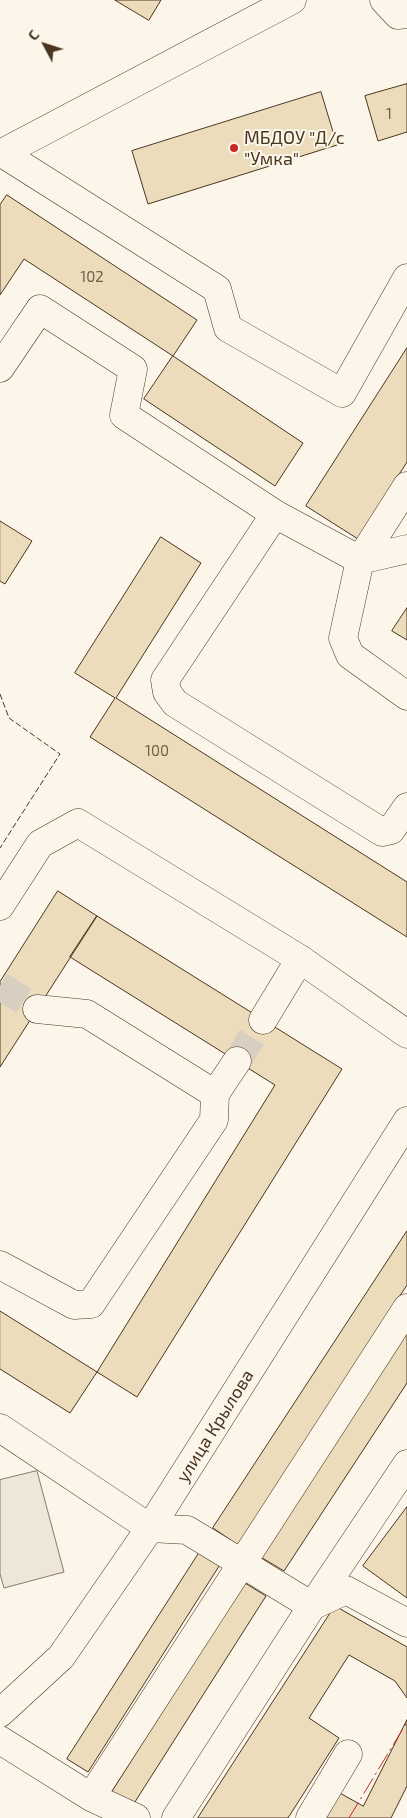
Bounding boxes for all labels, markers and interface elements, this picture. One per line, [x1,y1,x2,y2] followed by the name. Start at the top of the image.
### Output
[20,20,70,70] north arrow
[24,26,42,44] text: С
[386,105,392,123] house number: 1
[244,127,345,170] place label: МБДОУ "Д/с "Умка"
[228,142,240,154] marker: МБДОУ "Д/с "Умка"
[80,268,104,286] house number: 102
[145,742,169,760] house number: 100
[172,1366,258,1486] street label: улица Крылова

